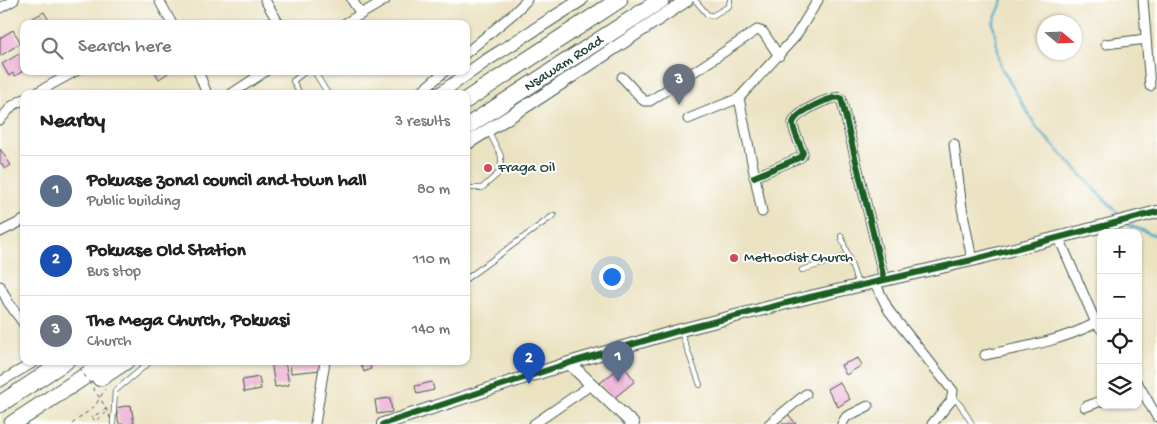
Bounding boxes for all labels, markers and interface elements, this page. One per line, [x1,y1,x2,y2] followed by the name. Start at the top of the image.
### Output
[1037,15,1082,60] north arrow
[20,20,470,75] search box
[521,31,608,96] street label: Nsawam Road
[38,34,66,62] icon: search
[78,36,172,59] text: Search here
[663,64,695,105] pin: 3
[40,110,105,135] text: Nearby
[395,113,450,132] text: 3 results
[497,159,555,177] place label: Fraga Oil
[482,162,494,174] marker: Fraga Oil
[87,170,367,193] text: Pokuase zonal council and town hall
[53,181,59,200] text: 1
[417,181,450,200] text: 80 m
[87,193,181,212] text: Public building
[1097,229,1142,409] map controls
[1097,229,1142,274] button: +
[87,240,246,263] text: Pokuase Old Station
[744,249,853,267] place label: Methodist Church
[52,251,60,270] text: 2
[413,251,450,270] text: 110 m
[728,252,740,264] marker: Methodist Church
[87,263,141,282] text: Bus stop
[599,264,625,290] your location
[1097,274,1142,319] button: −
[87,310,290,333] text: The Mega Church, Pokuasi
[1097,319,1142,364] button: locate
[52,321,60,340] text: 3
[412,321,450,340] text: 140 m
[87,333,131,352] text: Church
[602,341,634,382] pin: 1
[513,343,545,384] pin: 2
[1097,364,1142,409] button: layers

